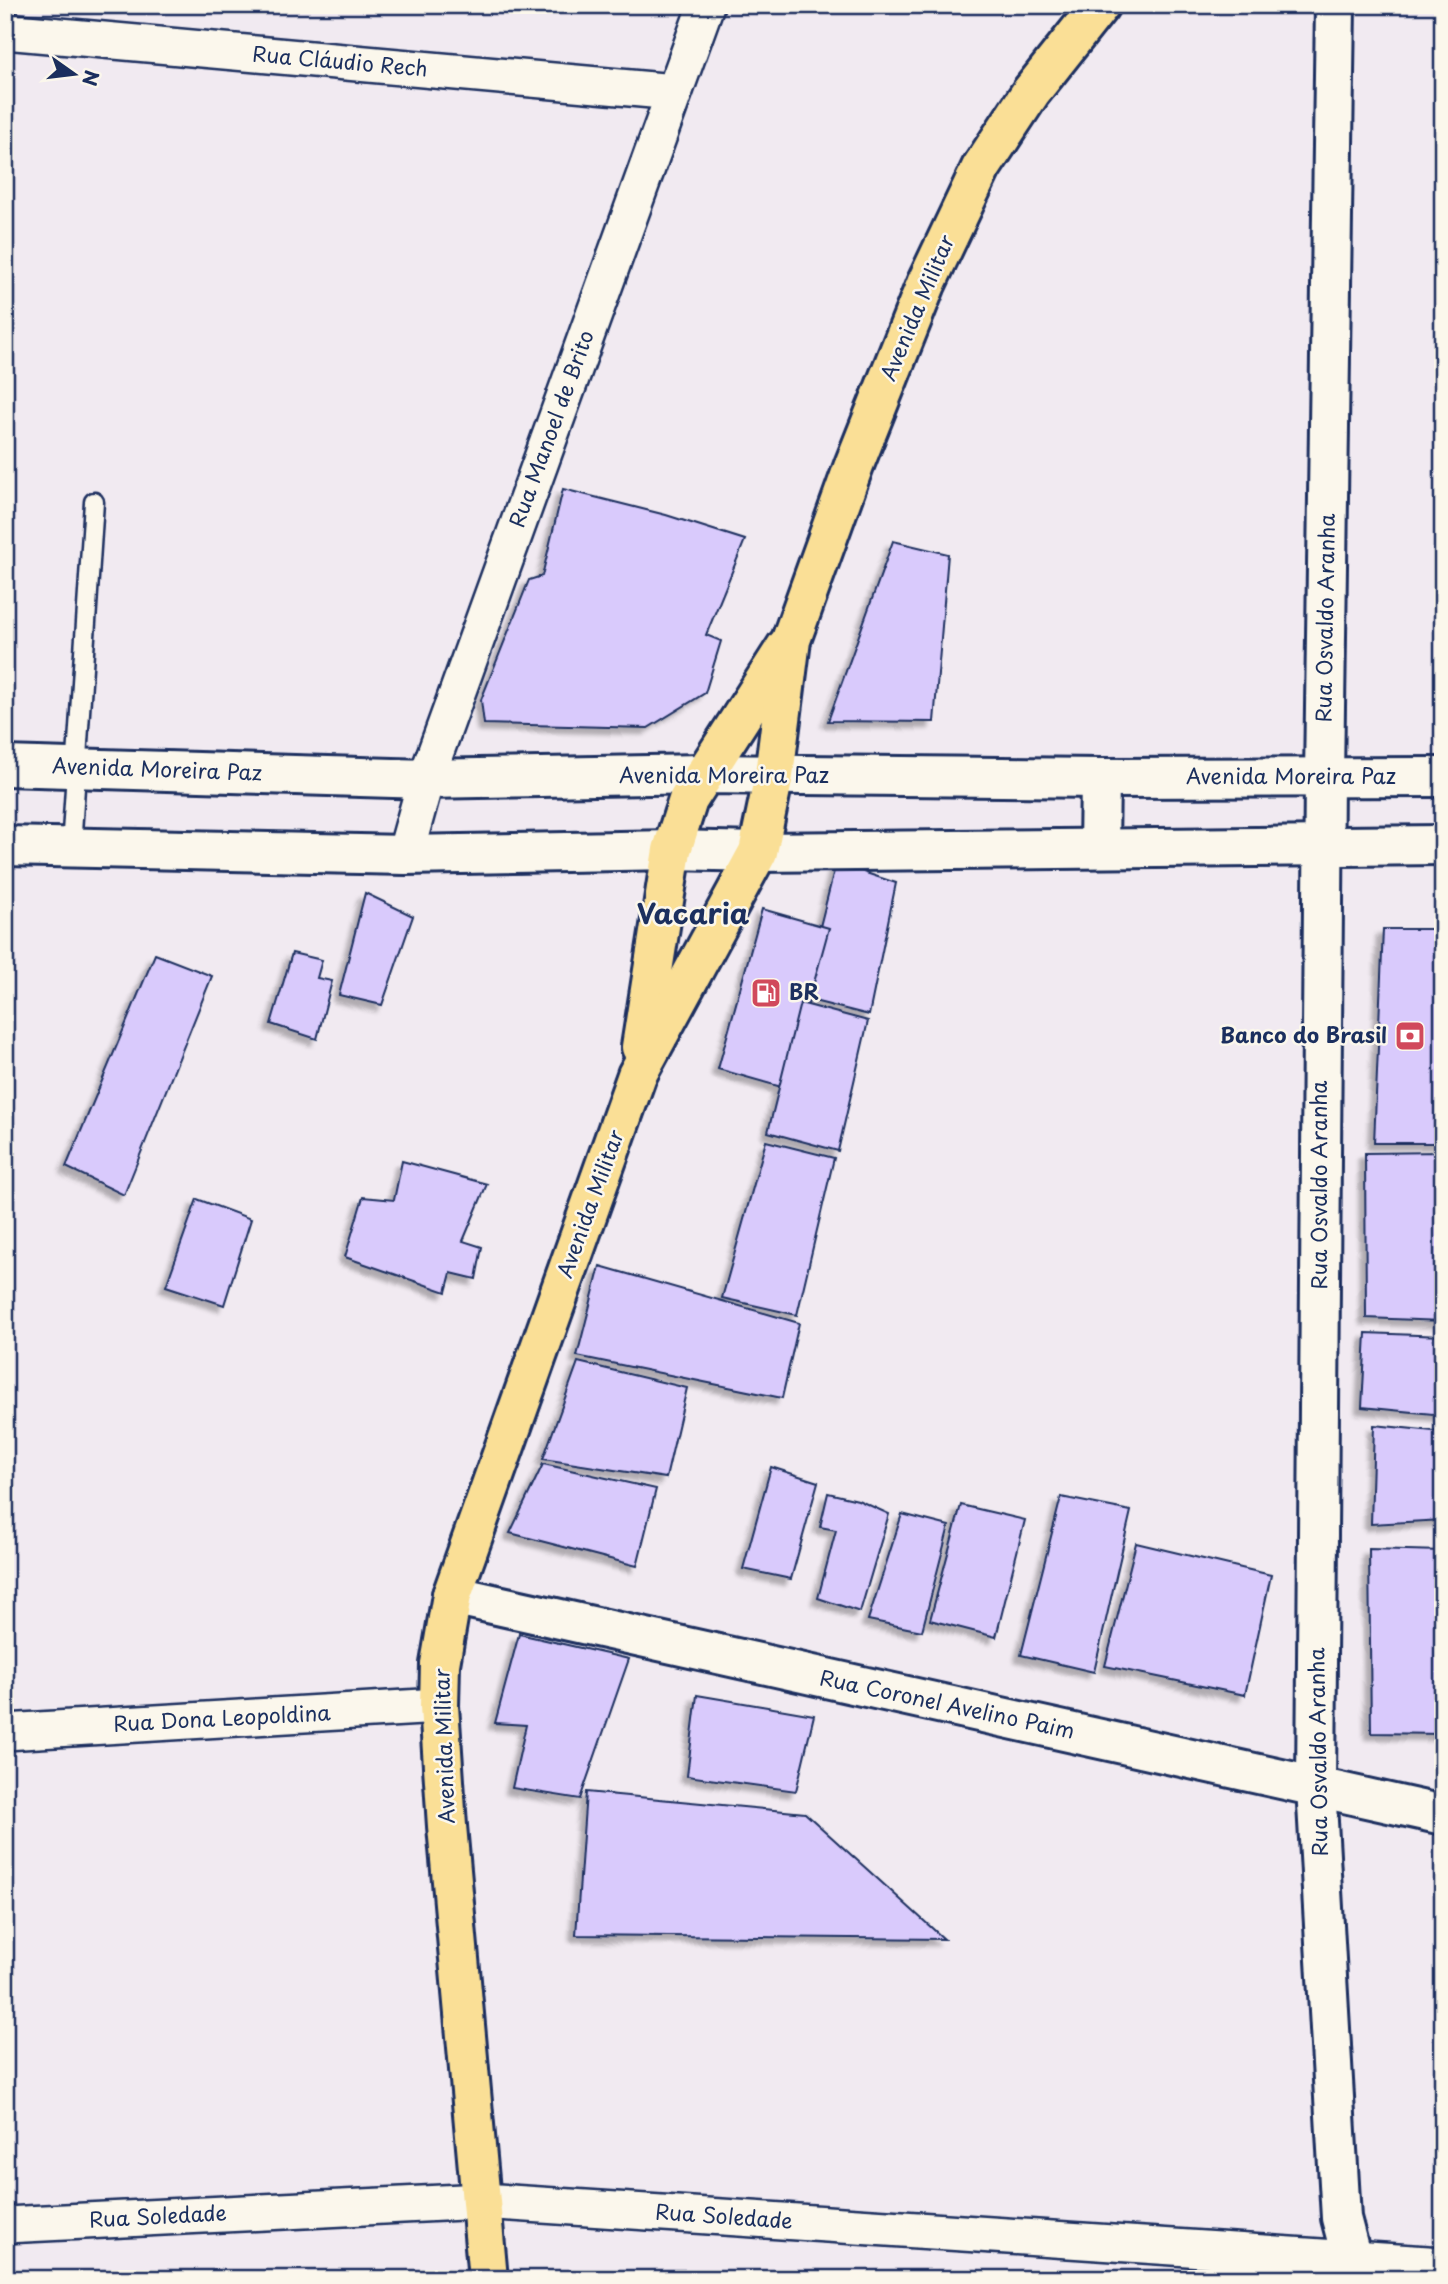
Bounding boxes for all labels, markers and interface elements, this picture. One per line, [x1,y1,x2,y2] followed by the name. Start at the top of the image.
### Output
[251,36,429,84] street label: Rua Cláudio Rech
[38,38,108,108] north arrow
[76,68,107,89] text: N
[871,229,962,385] street label: Avenida Militar
[500,325,601,532] street label: Rua Manoel de Brito
[1306,513,1342,723] street label: Rua Osvaldo Aranha
[52,748,263,788] street label: Avenida Moreira Paz
[619,758,829,790] street label: Avenida Moreira Paz
[1186,759,1396,791] street label: Avenida Moreira Paz
[637,891,750,934] district label: Vacaria
[789,975,819,1007] place label: BR
[749,976,783,1010] fuel station icon: BR
[1220,1018,1387,1050] place label: Banco do Brasil
[1393,1019,1427,1053] bank icon: Banco do Brasil
[1302,1081,1334,1289] street label: Rua Osvaldo Aranha
[547,1124,631,1282] street label: Avenida Militar
[1299,1647,1335,1857] street label: Rua Osvaldo Aranha
[817,1660,1078,1746] street label: Rua Coronel Avelino Paim
[424,1667,462,1824] street label: Avenida Militar
[112,1695,332,1739] street label: Rua Dona Leopoldina
[654,2194,794,2236] street label: Rua Soledade
[88,2195,228,2235] street label: Rua Soledade

